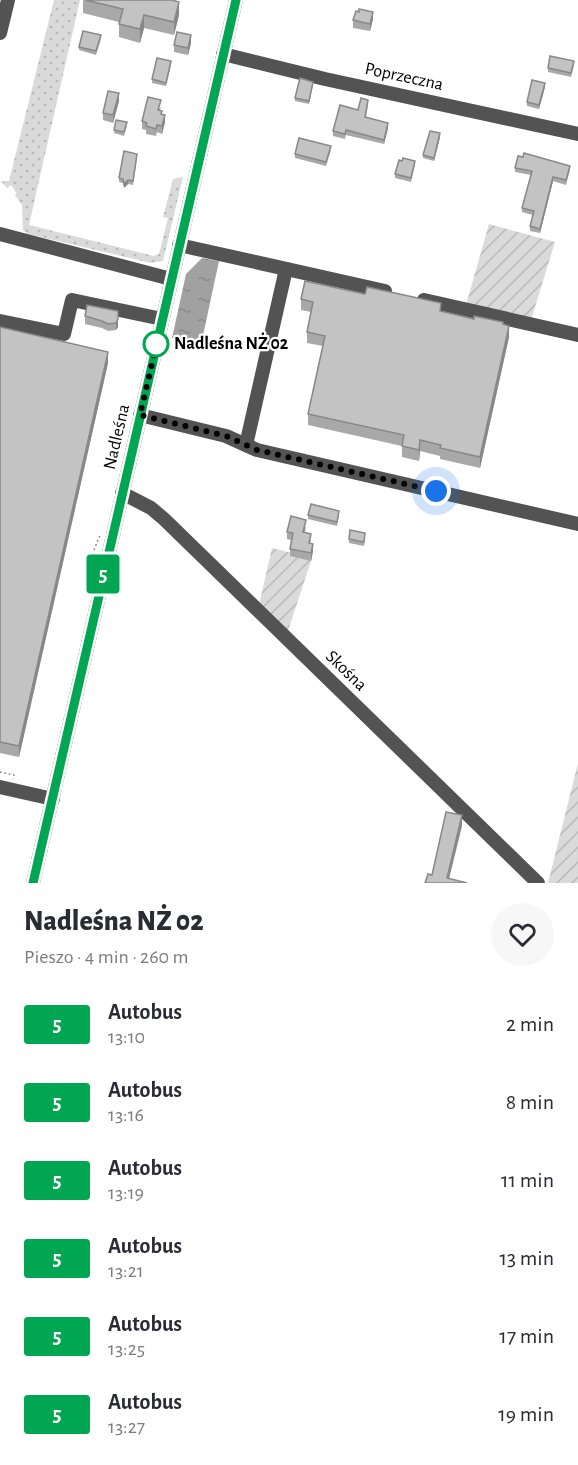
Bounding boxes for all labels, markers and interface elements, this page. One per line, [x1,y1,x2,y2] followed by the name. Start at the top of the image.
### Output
[363,60,445,94] street label: Poprzeczna
[143,331,169,357] marker: Nadleśna NŻ 02
[174,332,289,353] place label: Nadleśna NŻ 02
[101,403,133,471] street label: Nadleśna
[421,476,451,506] your location
[84,554,122,594] line badge: 5
[98,564,108,585] text: 5
[322,647,370,695] street label: Skośna
[491,903,554,966] button: heart
[24,908,204,936] text: Nadleśna NŻ 02
[24,947,188,967] text: Pieszo · 4 min · 260 m
[108,1001,182,1023] text: Autobus
[506,1013,554,1035] text: 2 min
[52,1014,62,1035] text: 5
[108,1027,145,1047] text: 13:10
[108,1079,182,1101] text: Autobus
[506,1091,554,1113] text: 8 min
[52,1092,62,1113] text: 5
[108,1105,144,1125] text: 13:16
[108,1157,182,1179] text: Autobus
[501,1169,554,1191] text: 11 min
[52,1170,62,1191] text: 5
[108,1183,144,1203] text: 13:19
[108,1235,182,1257] text: Autobus
[499,1247,554,1269] text: 13 min
[52,1248,62,1269] text: 5
[108,1261,144,1281] text: 13:21
[108,1313,182,1335] text: Autobus
[499,1325,554,1347] text: 17 min
[52,1326,62,1347] text: 5
[108,1339,145,1359] text: 13:25
[108,1391,182,1413] text: Autobus
[498,1403,554,1425] text: 19 min
[52,1404,62,1425] text: 5
[108,1417,145,1437] text: 13:27

